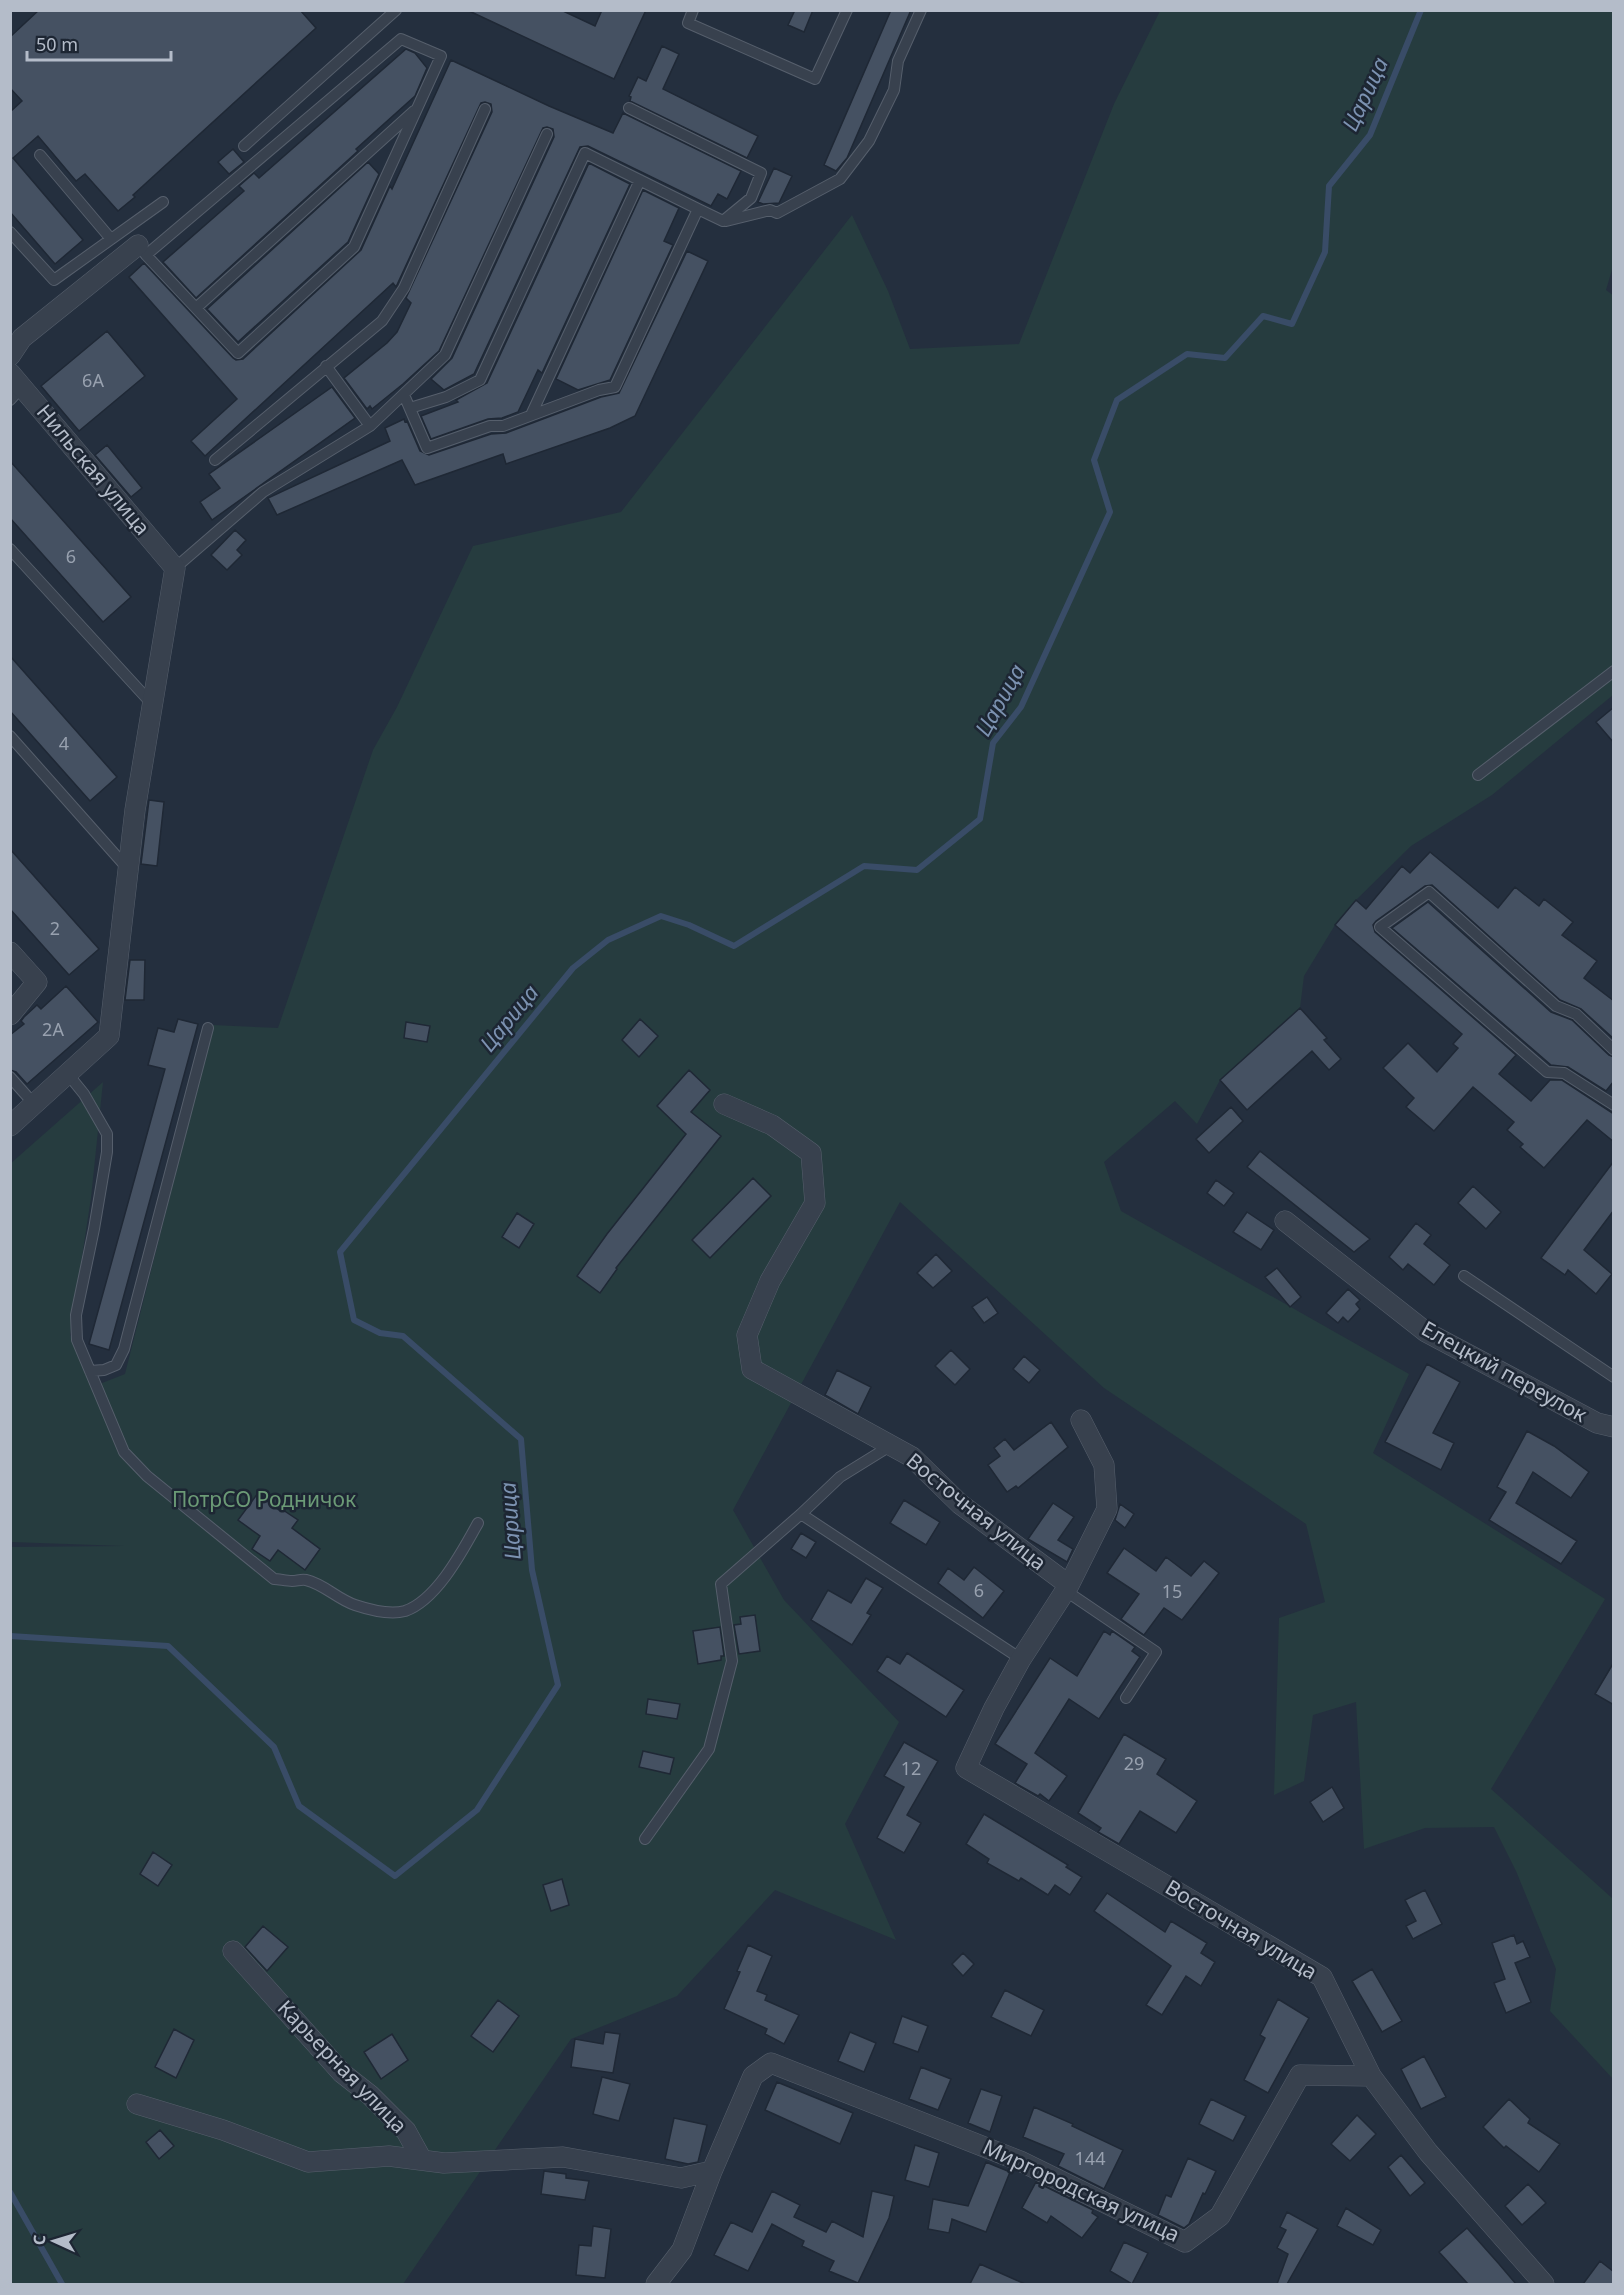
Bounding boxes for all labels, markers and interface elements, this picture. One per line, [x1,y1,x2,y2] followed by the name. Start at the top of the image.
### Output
[27,24,171,62] scale bar
[36,32,78,56] text: 50 m
[1334,52,1394,135] water label: Царица
[82,368,104,392] house number: 6А
[31,398,157,541] street label: Нильская улица
[66,544,76,568] house number: 6
[967,658,1031,741] water label: Царица
[59,731,69,755] house number: 4
[50,916,60,940] house number: 2
[472,978,544,1057] water label: Царица
[42,1017,64,1041] house number: 2А
[1417,1314,1592,1428] street label: Елецкий переулок
[901,1446,1052,1576] street label: Восточная улица
[491,1481,527,1561] water label: Царица
[172,1485,356,1513] park label: ПотрСО Родничок
[974,1578,984,1602] house number: 6
[1162,1579,1182,1603] house number: 15
[1124,1751,1144,1775] house number: 29
[901,1756,921,1780] house number: 12
[1160,1873,1323,1986] street label: Восточная улица
[272,1994,414,2139] street label: Карьерная улица
[979,2132,1184,2248] street label: Миргородская улица
[1075,2146,1105,2170] house number: 144
[24,2211,84,2271] north arrow
[28,2234,50,2246] text: С

